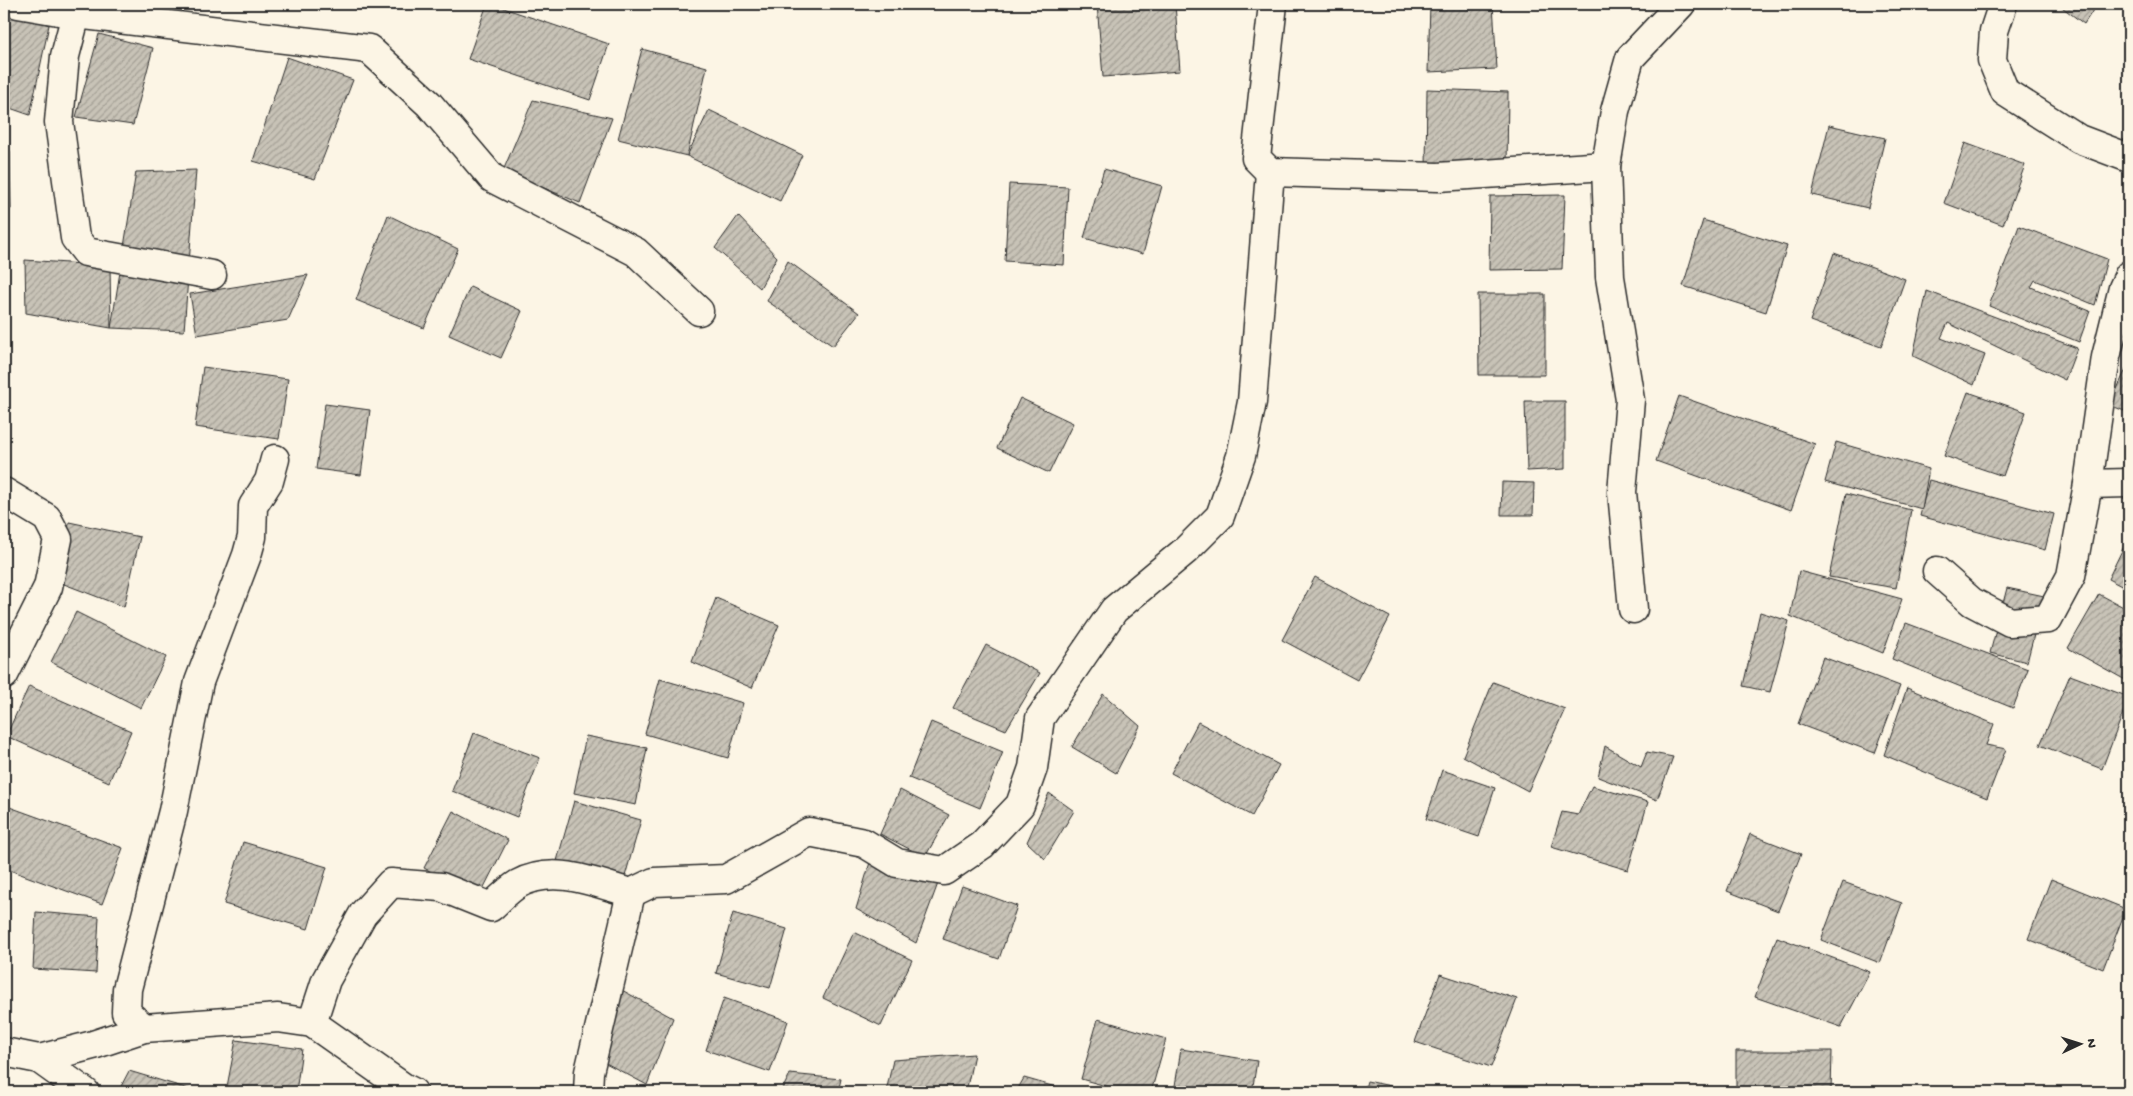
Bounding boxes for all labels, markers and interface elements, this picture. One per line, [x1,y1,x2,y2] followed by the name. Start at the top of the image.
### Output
[2056,1018,2106,1068] north arrow
[2082,1038,2099,1048] text: N

